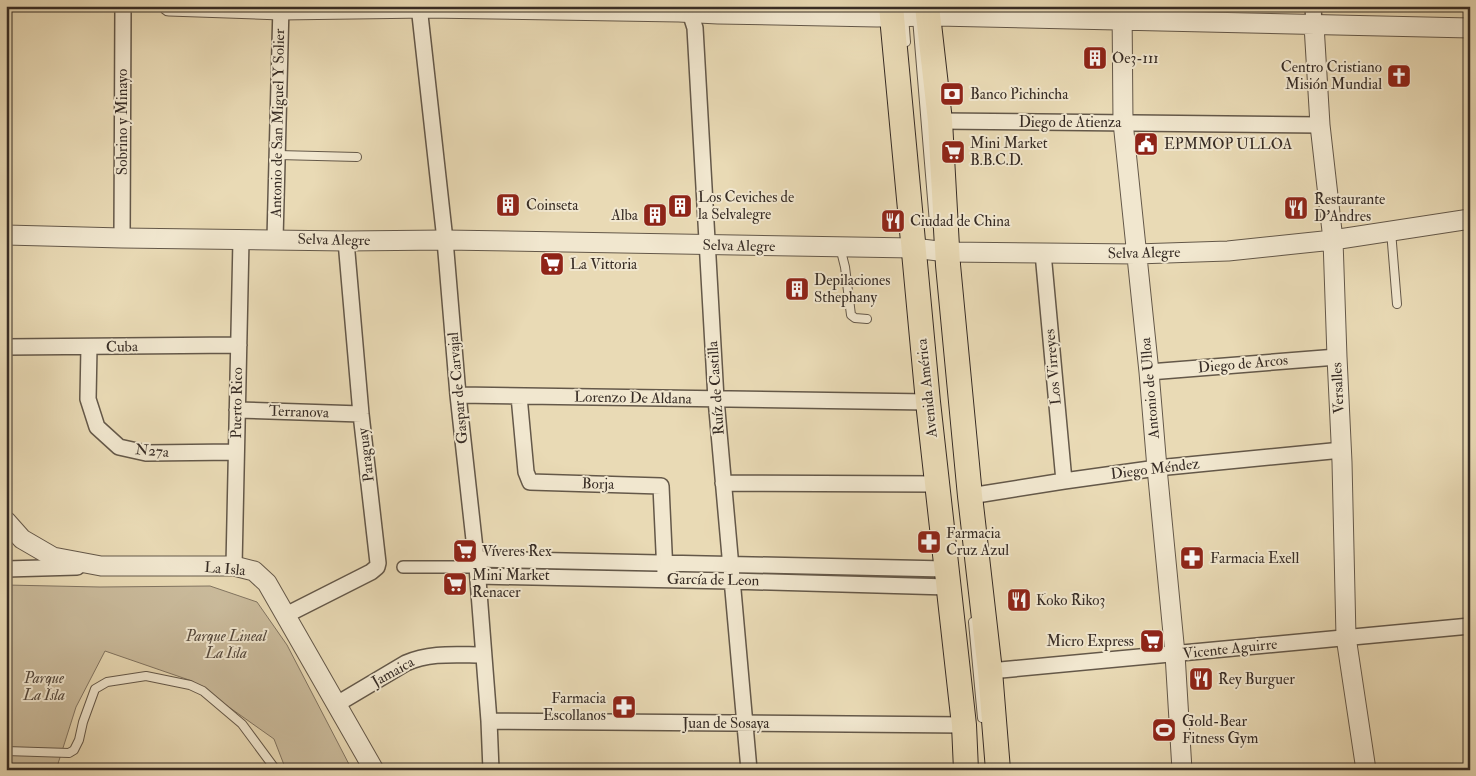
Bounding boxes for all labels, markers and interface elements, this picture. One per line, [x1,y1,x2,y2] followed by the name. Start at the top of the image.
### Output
[267,28,289,219] street label: Antonio de San Miguel Y Solier
[1082,45,1108,71] building icon: Oe3-111
[1112,49,1159,68] place label: Oe3-111
[1281,58,1382,94] place label: Centro Cristiano Misión Mundial
[1386,63,1412,89] church icon: Centro Cristiano Misión Mundial
[113,69,132,175] street label: Sobrino y Minayo
[939,81,965,107] bank icon: Banco Pichincha
[970,85,1069,104] place label: Banco Pichincha
[1019,113,1122,132] street label: Diego de Atienza
[1133,131,1159,157] public building icon: EPMMOP ULLOA
[970,134,1048,170] place label: Mini Market B.B.C.D.
[1164,135,1293,154] place label: EPMMOP ULLOA
[940,139,966,165] supermarket icon: Mini Market B.B.C.D.
[698,188,794,224] place label: Los Ceviches de la Selvalegre
[1314,190,1385,226] place label: Restaurante D'Andres
[495,192,521,218] building icon: Coinseta
[667,193,693,219] building icon: Los Ceviches de la Selvalegre
[1283,195,1309,221] restaurant icon: Restaurante D'Andres
[526,196,579,215] place label: Coinseta
[642,202,668,228] building icon: Alba
[610,206,639,225] place label: Alba
[880,208,906,234] restaurant icon: Ciudad de China
[910,212,1011,231] place label: Ciudad de China
[297,230,371,250] street label: Selva Alegre
[702,236,776,256] street label: Selva Alegre
[1107,243,1181,263] street label: Selva Alegre
[539,251,565,277] supermarket icon: La Vittoria
[570,255,638,274] place label: La Vittoria
[814,271,890,308] place label: Depilaciones Sthephany
[784,276,810,302] building icon: Depilaciones Sthephany
[1040,328,1066,406] street label: Los Virreyes
[444,331,473,445] street label: Gaspar de Carvajal
[1136,336,1164,440] street label: Antonio de Ulloa
[106,337,139,357] street label: Cuba
[912,337,942,439] street label: Avenida América
[703,339,729,436] street label: Ruíz de Castilla
[1197,351,1289,377] street label: Diego de Arcos
[1327,362,1349,414] street label: Versalles
[227,367,247,439] street label: Puerto Rico
[574,387,693,409] street label: Lorenzo De Aldana
[269,401,330,423] street label: Terranova
[353,427,379,483] street label: Paraguay
[134,440,171,462] street label: N27a
[1110,454,1200,484] street label: Diego Méndez
[582,474,615,494] street label: Borja
[946,524,1009,560] place label: Farmacia Cruz Azul
[916,529,942,555] pharmacy icon: Farmacia Cruz Azul
[452,538,478,564] supermarket icon: Víveres Rex
[482,542,552,561] place label: Víveres Rex
[1179,545,1205,571] pharmacy icon: Farmacia Exell
[1210,549,1299,568] place label: Farmacia Exell
[204,558,247,580] street label: La Isla
[472,566,550,602] place label: Mini Market Renacer
[667,570,760,590] street label: García de Leon
[442,571,468,597] supermarket icon: Mini Market Renacer
[1006,587,1032,613] restaurant icon: Koko Riko3
[1036,591,1105,610] place label: Koko Riko3
[185,627,268,663] park label: Parque Lineal La Isla
[1139,628,1165,654] supermarket icon: Micro Express
[1047,632,1134,652] place label: Micro Express
[1182,635,1278,663] street label: Vicente Aguirre
[367,652,419,693] street label: Jamaica
[1188,666,1214,692] restaurant icon: Rey Burguer
[22,669,65,705] park label: Parque La Isla
[1218,670,1295,689] place label: Rey Burguer
[543,689,607,725] place label: Farmacia Escollanos
[611,694,637,720] pharmacy icon: Farmacia Escollanos
[1182,712,1259,748] place label: Gold-Bear Fitness Gym
[682,714,770,734] street label: Juan de Sosaya
[1151,717,1177,743] sports icon: Gold-Bear Fitness Gym

